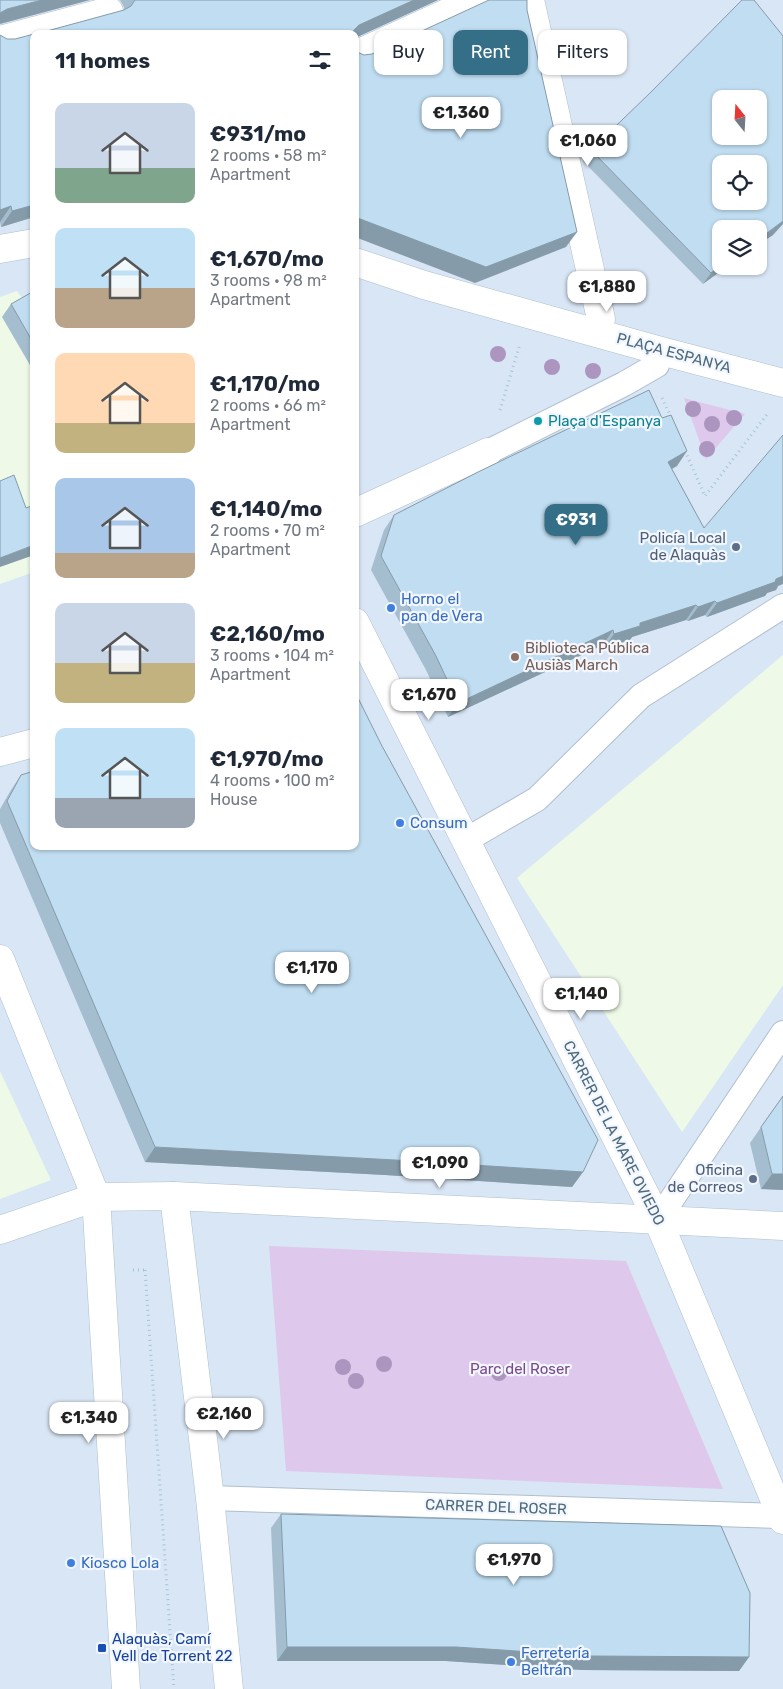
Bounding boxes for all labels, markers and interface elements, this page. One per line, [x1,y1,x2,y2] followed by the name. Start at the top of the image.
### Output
[374,30,443,75] chip: Buy
[453,30,528,75] chip: Rent
[538,30,627,75] chip: Filters
[306,46,334,74] icon: filters
[55,48,150,73] text: 11 homes
[712,90,768,145] north arrow
[712,90,767,275] map controls
[420,96,502,139] pin: €1,360
[433,103,489,122] text: €1,360
[210,121,306,146] text: €931/mo
[95,123,155,183] icon: home
[547,124,629,167] pin: €1,060
[559,131,617,150] text: €1,060
[210,146,326,165] text: 2 rooms · 58 m²
[712,155,767,210] button: locate
[210,165,290,184] text: Apartment
[712,220,767,275] button: layers
[210,246,324,271] text: €1,670/mo
[95,248,155,308] icon: home
[566,270,648,313] pin: €1,880
[210,271,327,290] text: 3 rooms · 98 m²
[578,277,636,296] text: €1,880
[210,290,290,309] text: Apartment
[615,329,733,377] street label: PLAÇA ESPANYA
[210,371,320,396] text: €1,170/mo
[95,373,155,433] icon: home
[210,396,326,415] text: 2 rooms · 66 m²
[548,412,661,430] place label: Plaça d'Espanya
[210,415,290,434] text: Apartment
[532,415,544,427] marker: Plaça d'Espanya
[210,496,322,521] text: €1,140/mo
[95,498,155,558] icon: home
[546,504,606,546] pin: €931
[556,510,596,529] text: €931
[210,521,325,540] text: 2 rooms · 70 m²
[640,529,726,564] place label: Policía Local de Alaquàs
[210,540,290,559] text: Apartment
[730,541,742,553] marker: Policía Local de Alaquàs
[401,590,483,625] place label: Horno el pan de Vera
[385,602,397,614] marker: Horno el pan de Vera
[210,621,325,646] text: €2,160/mo
[95,623,155,683] icon: home
[525,639,649,674] place label: Biblioteca Pública Ausiàs March
[210,646,334,665] text: 3 rooms · 104 m²
[509,651,521,663] marker: Biblioteca Pública Ausiàs March
[210,665,290,684] text: Apartment
[388,678,470,721] pin: €1,670
[402,685,456,704] text: €1,670
[210,746,324,771] text: €1,970/mo
[95,748,155,808] icon: home
[210,771,334,790] text: 4 rooms · 100 m²
[210,790,257,809] text: House
[410,814,468,832] place label: Consum
[394,817,406,829] marker: Consum
[271,952,353,994] pin: €1,170
[286,958,338,977] text: €1,170
[540,978,622,1020] pin: €1,140
[554,984,608,1003] text: €1,140
[559,1038,669,1228] street label: CARRER DE LA MARE OVIEDO
[399,1146,481,1189] pin: €1,090
[412,1153,468,1172] text: €1,090
[667,1161,743,1196] place label: Oficina de Correos
[747,1173,759,1185] marker: Oficina de Correos
[470,1360,570,1378] park label: Parc del Roser
[183,1398,265,1440] pin: €2,160
[48,1402,130,1444] pin: €1,340
[196,1404,252,1423] text: €2,160
[60,1408,118,1427] text: €1,340
[425,1496,567,1518] street label: CARRER DEL ROSER
[473,1544,555,1586] pin: €1,970
[487,1550,541,1569] text: €1,970
[81,1554,159,1572] place label: Kiosco Lola
[65,1557,77,1569] marker: Kiosco Lola
[112,1630,233,1665] place label: Alaquàs, Camí Vell de Torrent 22
[96,1642,108,1654] marker: Alaquàs, Camí Vell de Torrent 22
[521,1644,589,1679] place label: Ferretería Beltrán
[505,1656,517,1668] marker: Ferretería Beltrán

